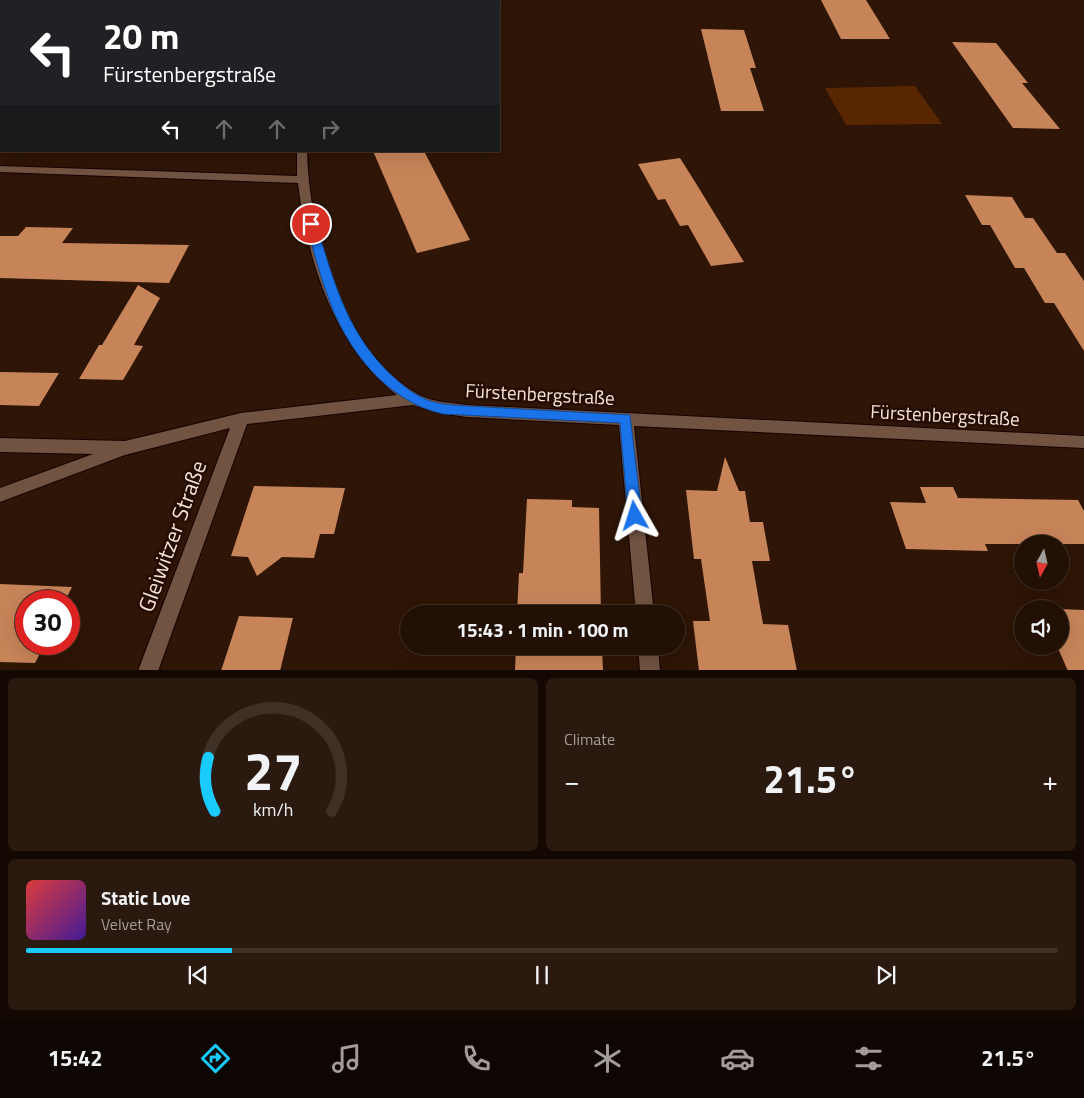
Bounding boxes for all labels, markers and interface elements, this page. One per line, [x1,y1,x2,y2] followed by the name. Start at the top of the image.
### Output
[103,9,179,63] text: 20 m
[20,20,85,85] icon: left
[103,57,276,91] text: Fürstenbergstraße
[157,115,185,143] icon: left
[210,115,238,143] icon: ahead
[263,115,291,143] icon: ahead
[316,115,344,143] icon: right
[290,203,332,245] pin
[297,210,325,238] icon: arrive
[465,375,615,412] street label: Fürstenbergstraße
[870,396,1020,433] street label: Fürstenbergstraße
[129,455,215,617] street label: Gleiwitzer Straße
[608,489,660,541] position arrow
[1014,535,1069,590] north arrow
[1014,535,1069,655] map controls
[15,590,80,655] speed limit sign: 30
[1014,600,1069,655] button: sound
[456,615,629,644] text: 15:43 · 1 min · 100 m
[564,727,615,751] text: Climate
[244,731,302,810] text: 27
[764,750,858,808] text: 21.5°
[564,759,580,802] text: −
[1042,759,1058,802] text: +
[253,796,293,823] text: km/h
[101,883,190,912] text: Static Love
[101,912,172,936] text: Velvet Ray
[184,961,212,989] icon: previous
[528,961,556,989] icon: pause
[872,961,900,989] icon: next
[48,1041,103,1075] text: 15:42
[198,1041,233,1076] icon: directions
[329,1041,364,1076] icon: music
[459,1041,494,1076] icon: phone
[590,1041,625,1076] icon: climate
[720,1041,755,1076] icon: car
[851,1041,886,1076] icon: filters
[981,1041,1036,1075] text: 21.5°

